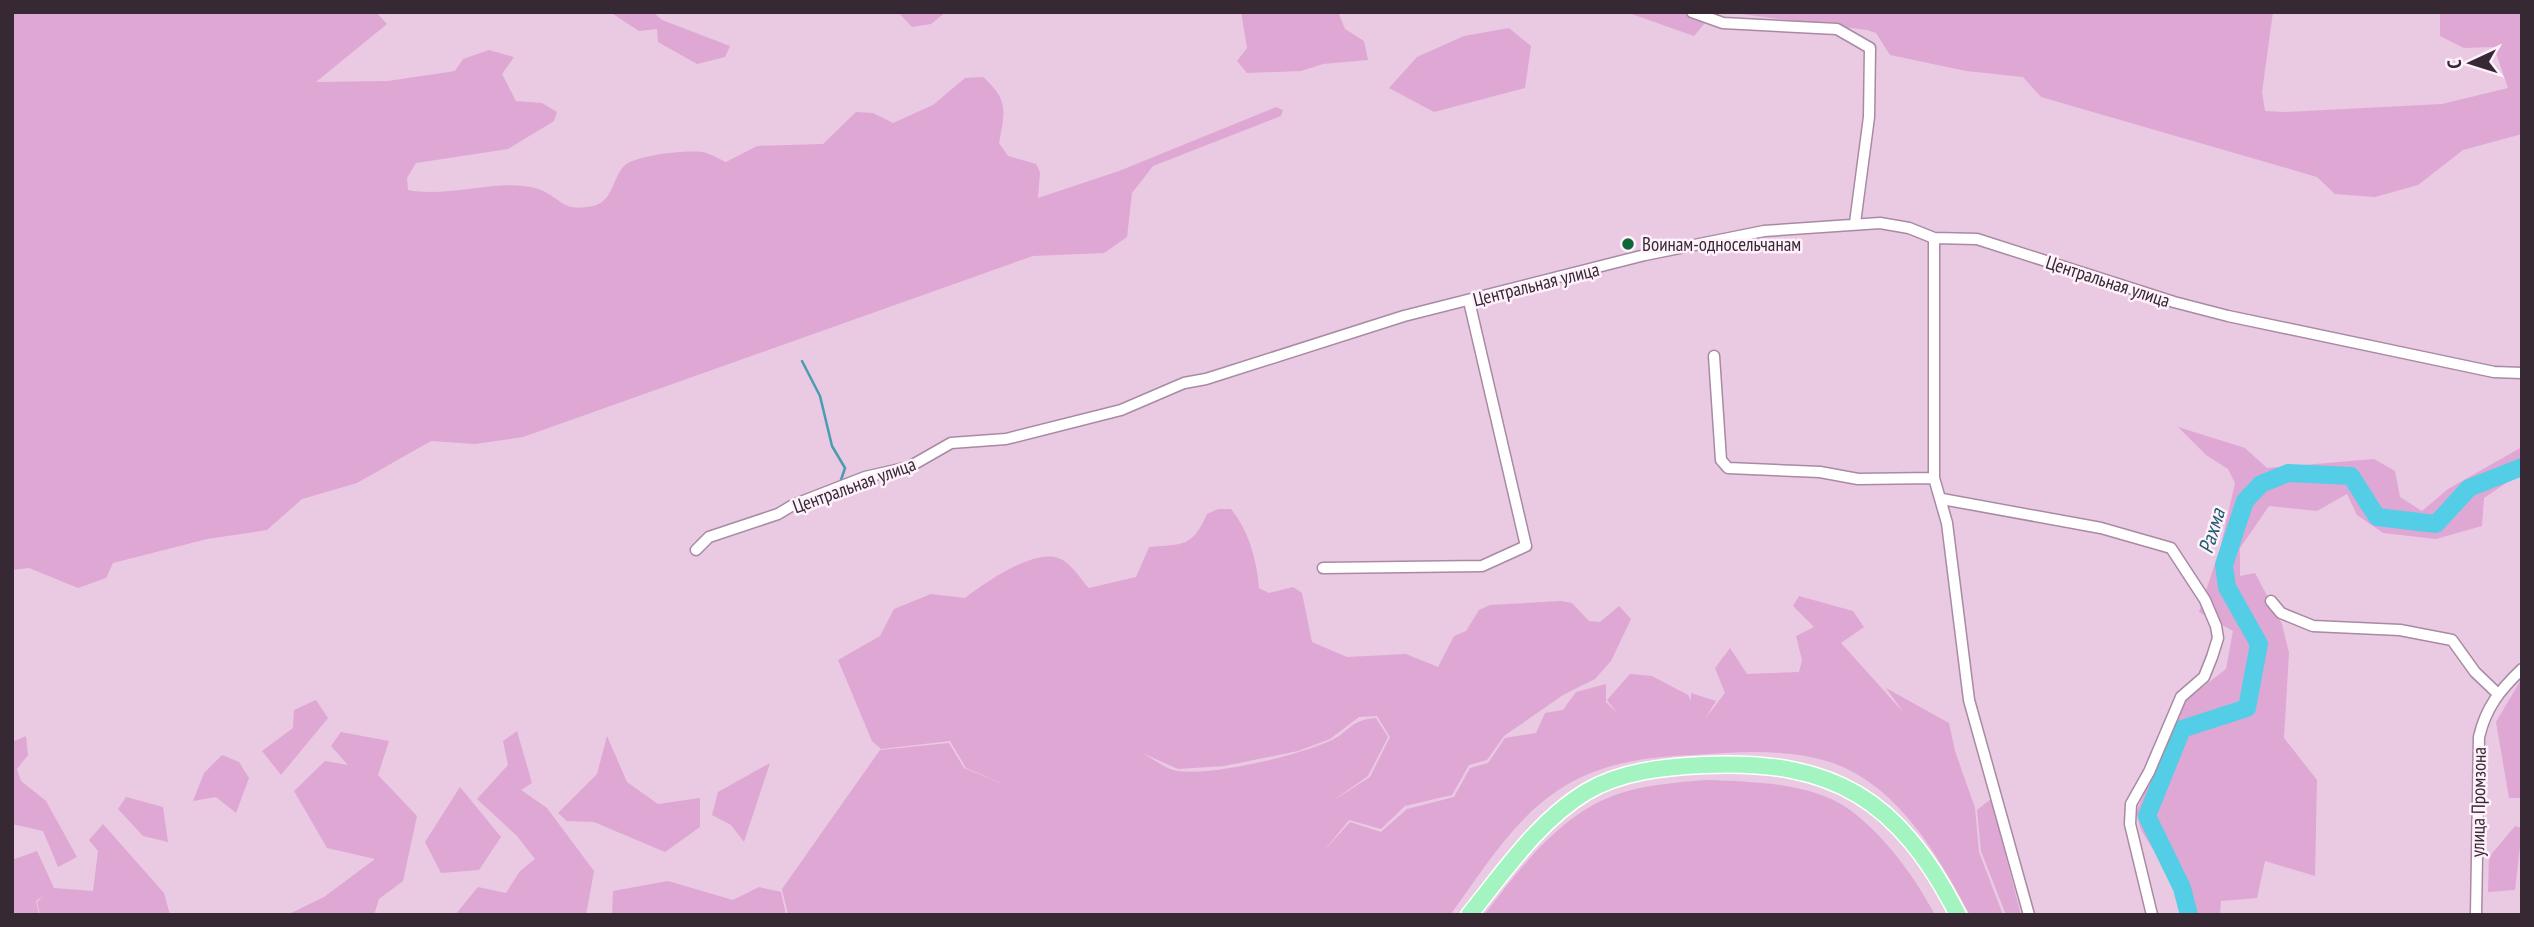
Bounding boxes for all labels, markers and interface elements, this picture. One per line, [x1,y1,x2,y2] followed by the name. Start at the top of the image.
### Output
[2436,28,2506,98] north arrow
[2442,59,2466,69] text: С
[1642,232,1801,256] place label: Воинам-односельчанам
[1620,236,1636,252] marker: Воинам-односельчанам
[2043,250,2173,312] street label: Центральная улица
[1470,257,1602,311] street label: Центральная улица
[789,452,919,518] street label: Центральная улица
[2192,504,2232,556] water label: Рахма
[2465,747,2491,857] street label: улица Промзона

